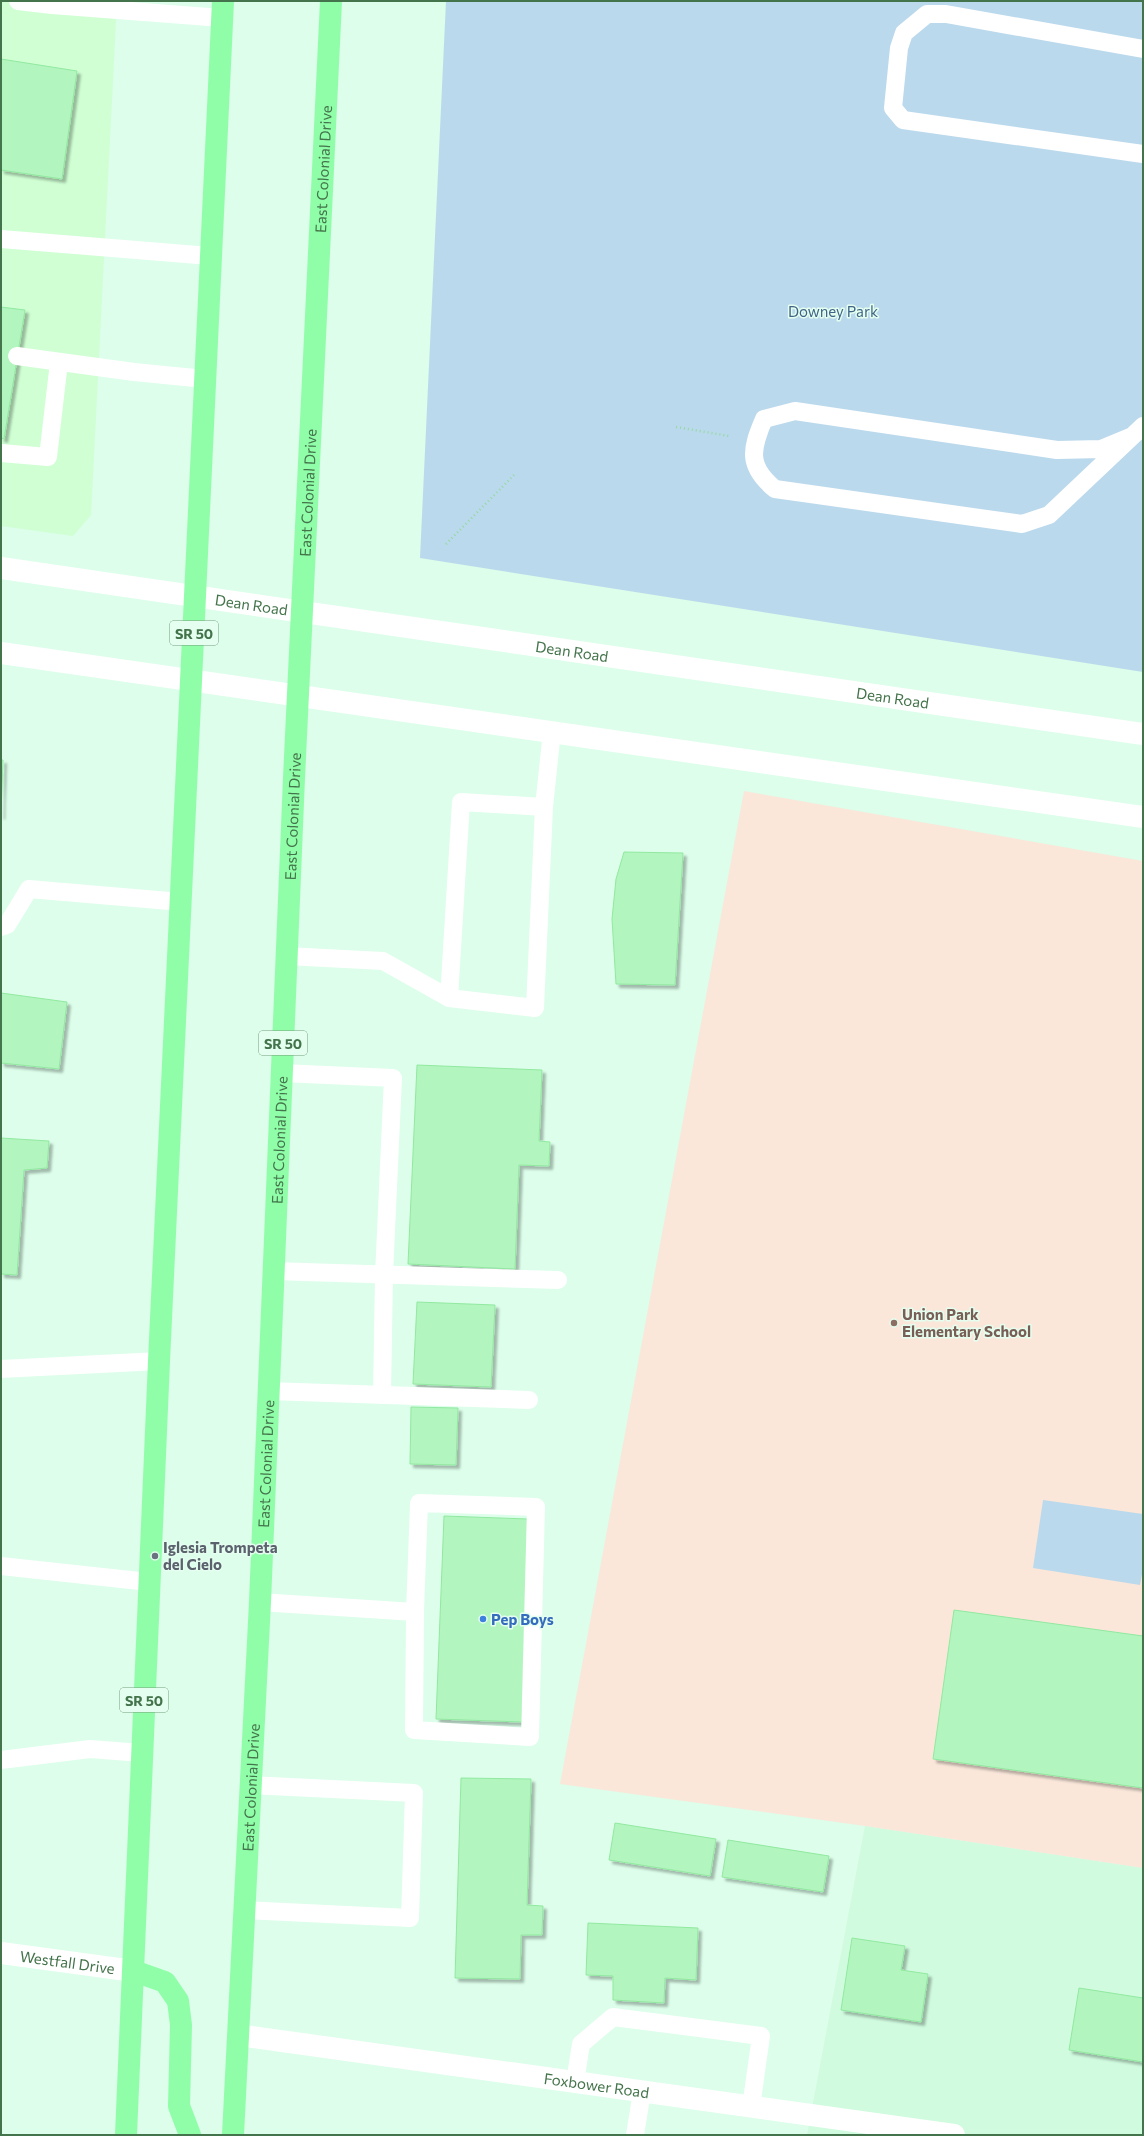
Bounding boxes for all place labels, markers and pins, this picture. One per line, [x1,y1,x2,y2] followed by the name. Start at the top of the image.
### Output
[902,1305,1031,1340] place label: Union Park Elementary School
[889,1318,899,1328] marker: Union Park Elementary School
[163,1538,278,1573] place label: Iglesia Trompeta del Cielo
[150,1551,160,1561] marker: Iglesia Trompeta del Cielo
[491,1610,554,1628] place label: Pep Boys
[478,1614,488,1624] marker: Pep Boys

